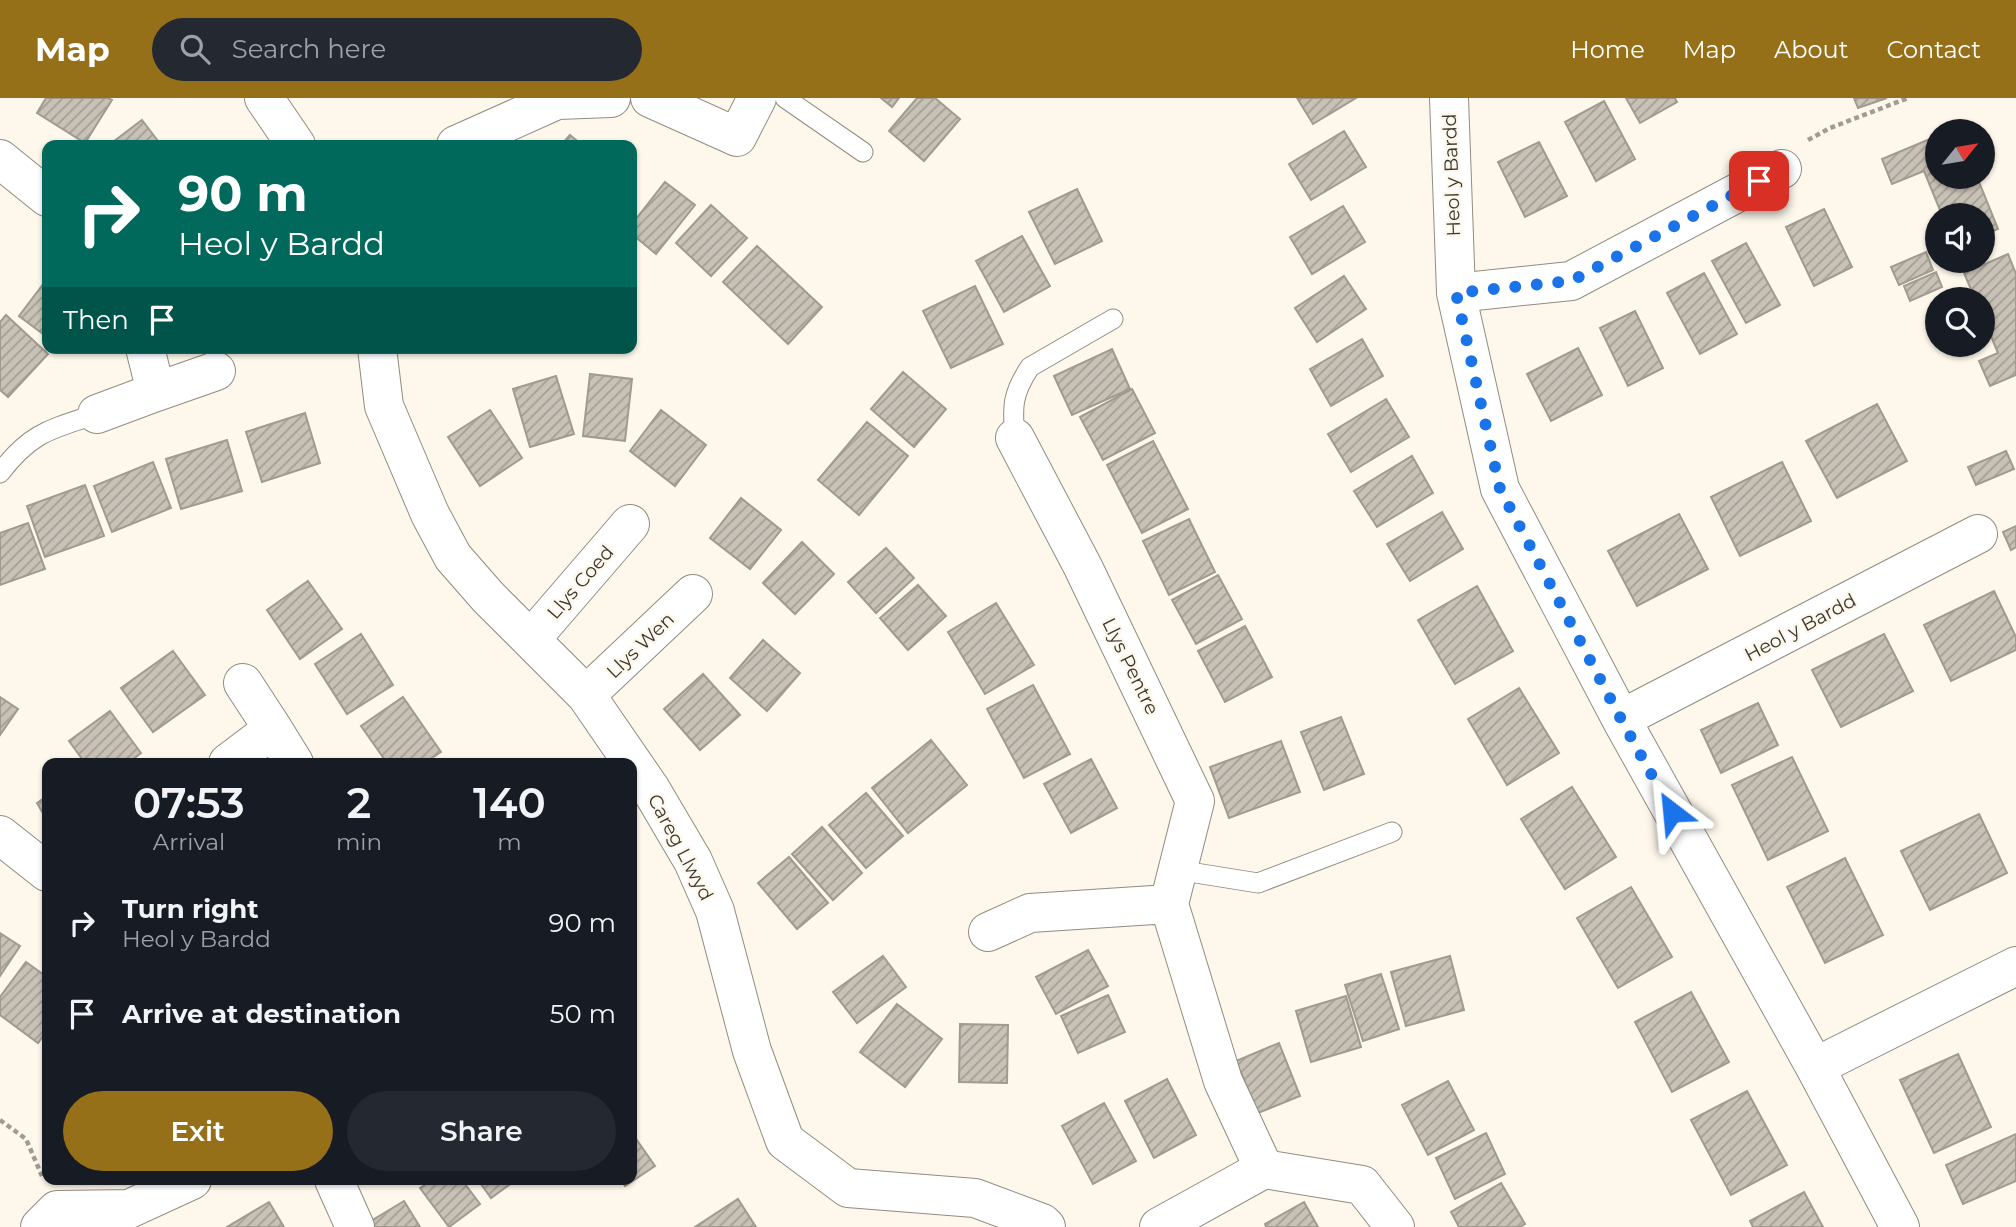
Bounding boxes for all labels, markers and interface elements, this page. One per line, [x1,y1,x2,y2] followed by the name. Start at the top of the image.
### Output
[152,18,642,81] search box
[35,29,110,69] text: Map
[176,30,214,68] icon: search
[232,33,386,65] text: Search here
[1570,35,1645,64] text: Home
[1683,35,1736,64] text: Map
[1774,35,1848,64] text: About
[1886,35,1981,64] text: Contact
[1438,113,1465,237] street label: Heol y Bardd
[1925,119,1995,189] north arrow
[1925,119,1995,357] map controls
[1729,151,1789,211] pin
[1740,162,1778,200] icon: arrive
[178,164,308,223] text: 90 m
[63,168,154,259] icon: right
[1925,203,1995,273] button: sound
[178,224,385,263] text: Heol y Bardd
[1925,287,1995,357] button: search
[143,301,181,339] icon: arrive
[63,304,129,336] text: Then
[542,541,619,624] street label: Llys Coed
[1741,588,1860,666] street label: Heol y Bardd
[602,608,679,683] street label: Llys Wen
[1097,614,1164,718] street label: Llys Pentre
[1635,775,1709,849] position arrow
[133,777,245,829] text: 07:53
[347,777,371,829] text: 2
[473,777,546,829] text: 140
[643,790,718,904] street label: Careg Llwyd
[153,828,225,856] text: Arrival
[336,828,382,856] text: min
[497,828,522,856] text: m
[122,893,258,925] text: Turn right
[63,904,101,942] icon: right
[549,907,616,939] text: 90 m
[122,925,271,953] text: Heol y Bardd
[63,995,101,1033] icon: arrive
[122,998,401,1030] text: Arrive at destination
[550,998,616,1030] text: 50 m
[63,1091,333,1171] button: Exit
[347,1091,616,1171] button: Share

